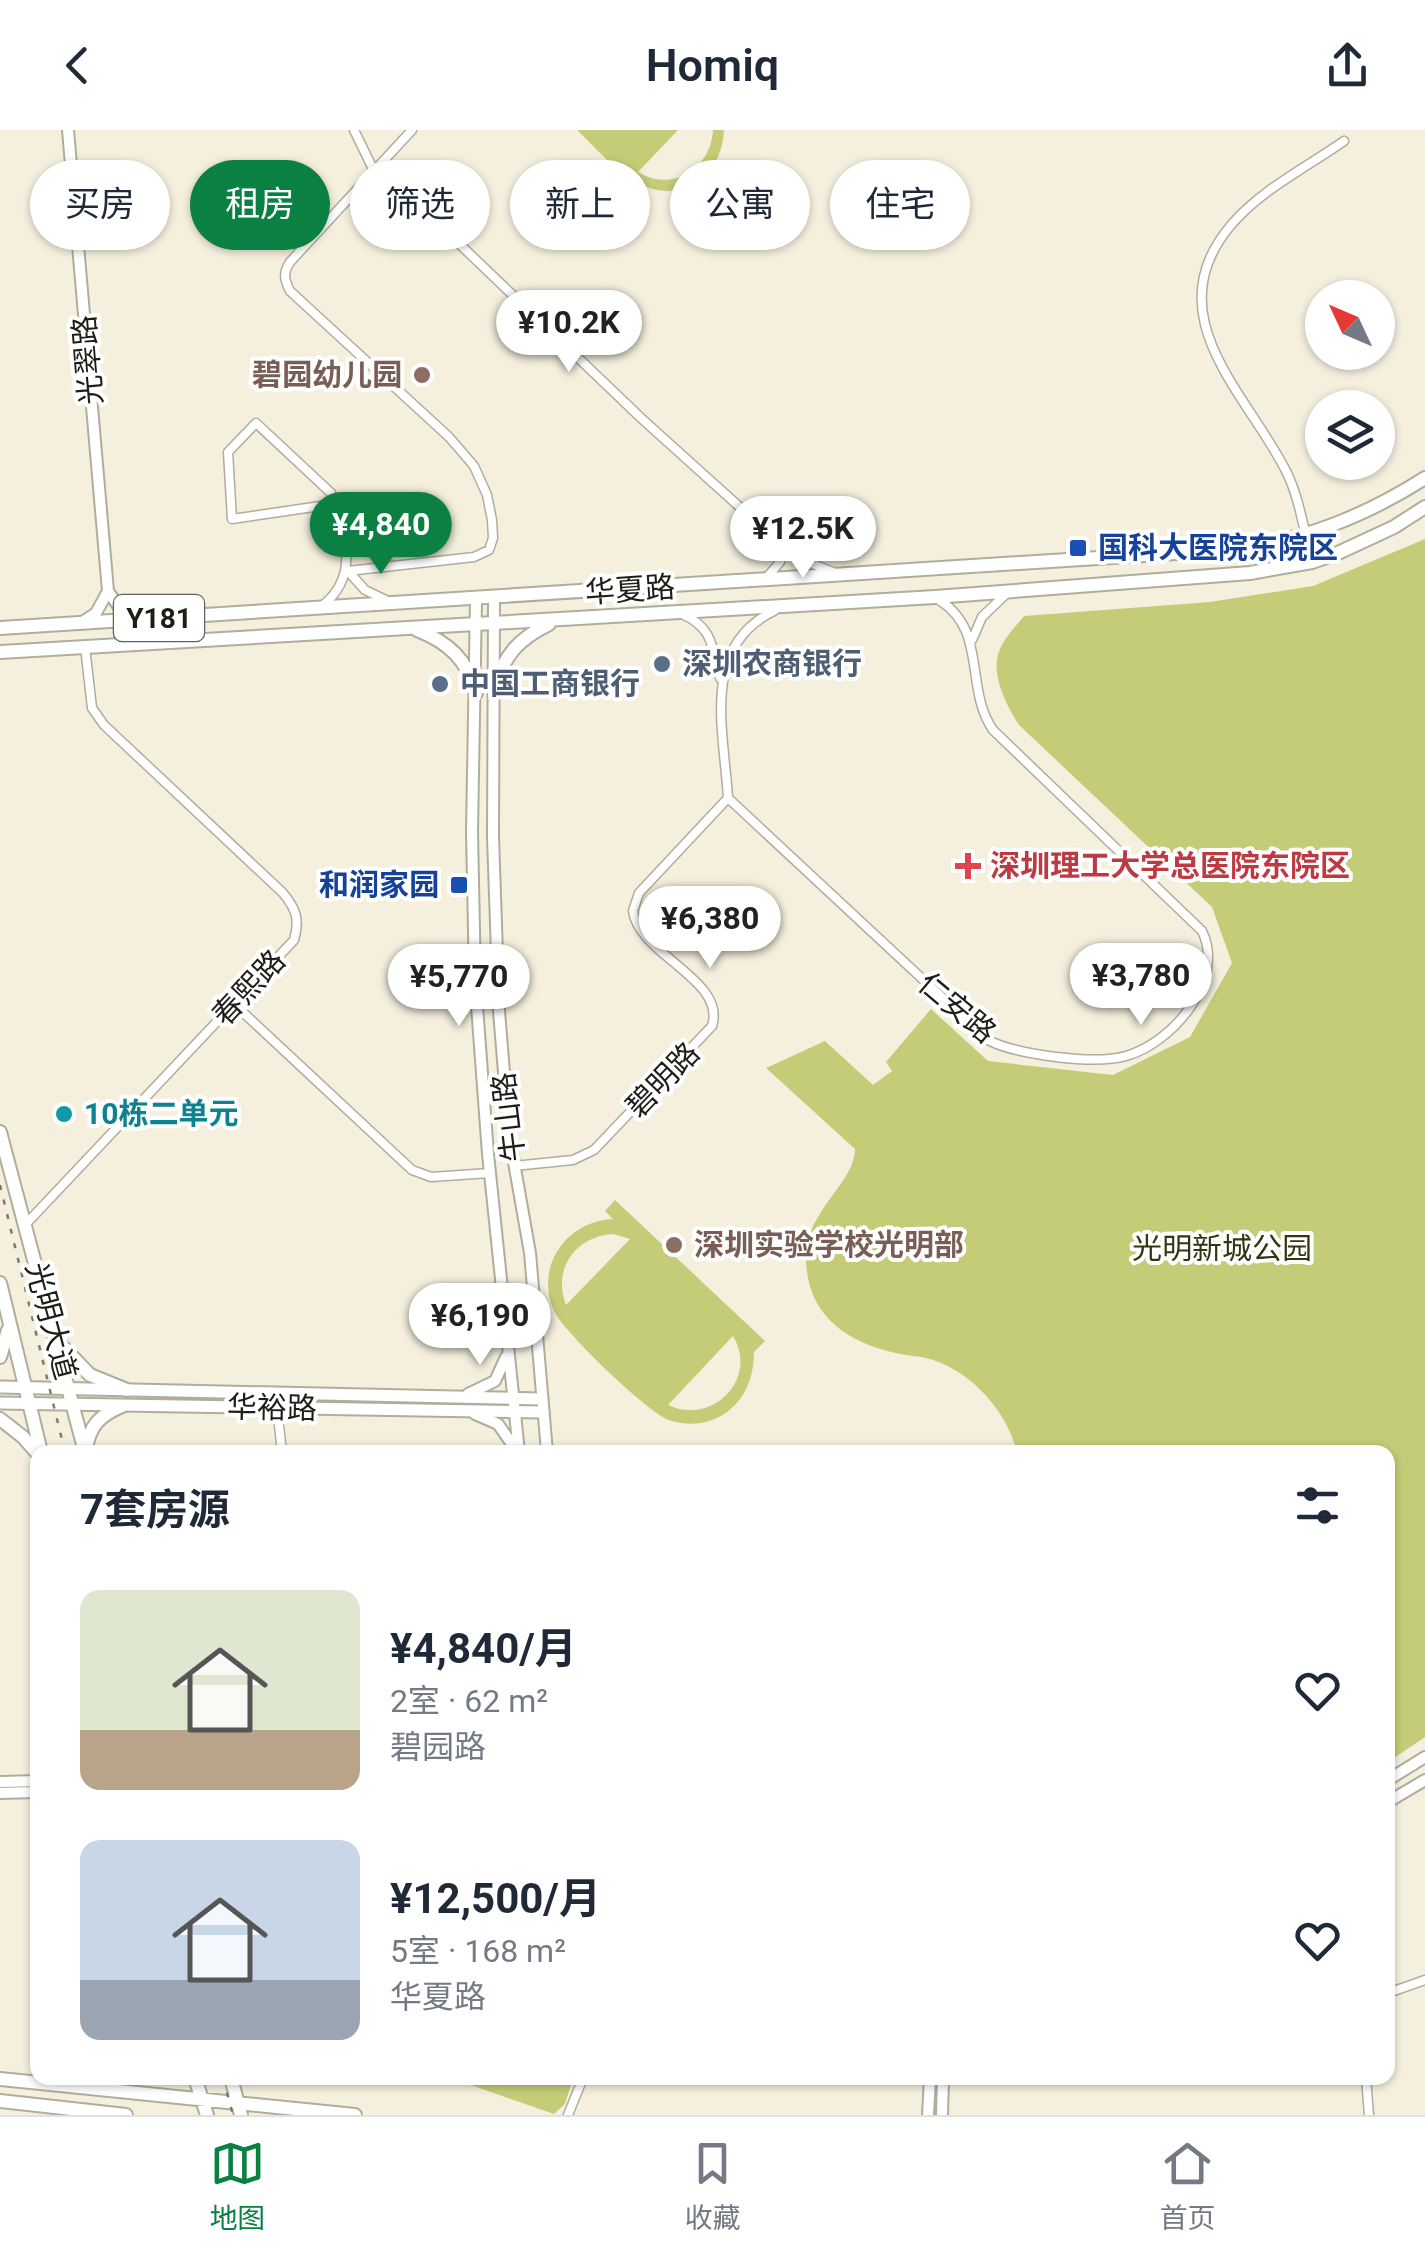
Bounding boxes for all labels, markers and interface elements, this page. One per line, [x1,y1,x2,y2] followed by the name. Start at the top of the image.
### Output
[50,38,105,93] icon: back
[1320,38,1375,93] icon: share
[646,39,779,92] text: Homiq
[30,160,170,250] chip: 买房
[190,160,330,250] chip: 租房
[350,160,490,250] chip: 筛选
[510,160,650,250] chip: 新上
[670,160,810,250] chip: 公寓
[830,160,970,250] chip: 住宅
[1305,280,1395,370] north arrow
[1305,280,1395,480] map controls
[488,290,650,375] pin: ¥10.2K
[518,303,620,341] text: ¥10.2K
[66,314,109,406] street label: 光翠路
[252,357,402,392] place label: 碧园幼儿园
[411,364,433,386] marker: 碧园幼儿园
[1305,390,1395,480] button: layers
[300,492,462,577] pin: ¥4,840
[722,496,884,581] pin: ¥12.5K
[332,505,430,543] text: ¥4,840
[752,509,854,547] text: ¥12.5K
[1098,530,1338,565] place label: 国科大医院东院区
[1067,537,1089,559] marker: 国科大医院东院区
[584,569,676,610] street label: 华夏路
[114,595,204,641] road number: Y181
[682,646,862,681] place label: 深圳农商银行
[651,653,673,675] marker: 深圳农商银行
[460,666,640,701] place label: 中国工商银行
[429,673,451,695] marker: 中国工商银行
[990,848,1350,883] place label: 深圳理工大学总医院东院区
[955,853,981,879] marker: 深圳理工大学总医院东院区
[319,867,439,902] place label: 和润家园
[448,874,470,896] marker: 和润家园
[629,886,791,971] pin: ¥6,380
[661,899,759,937] text: ¥6,380
[205,943,292,1033] street label: 春熙路
[1060,943,1222,1028] pin: ¥3,780
[378,944,540,1029] pin: ¥5,770
[1092,956,1190,994] text: ¥3,780
[410,957,508,995] text: ¥5,770
[912,965,1003,1050] street label: 仁安路
[619,1035,706,1124] street label: 碧明路
[486,1070,531,1164] street label: 牛山路
[84,1096,238,1131] place label: 10栋二单元
[53,1103,75,1125] marker: 10栋二单元
[694,1227,964,1262] place label: 深圳实验学校光明部
[1132,1231,1312,1266] park label: 光明新城公园
[663,1234,685,1256] marker: 深圳实验学校光明部
[19,1258,84,1383] street label: 光明大道
[399,1283,561,1368] pin: ¥6,190
[431,1296,529,1334] text: ¥6,190
[227,1389,317,1426] street label: 华裕路
[1290,1478,1345,1533] icon: filters
[80,1485,230,1534] text: 7套房源
[390,1624,577,1673] text: ¥4,840/月
[160,1630,280,1750] icon: home
[1290,1663,1345,1718] icon: heart
[390,1682,548,1720] text: 2室 · 62 m²
[390,1728,486,1766] text: 碧园路
[390,1874,601,1923] text: ¥12,500/月
[160,1880,280,2000] icon: home
[1290,1913,1345,1968] icon: heart
[390,1932,566,1970] text: 5室 · 168 m²
[390,1978,486,2016] text: 华夏路
[209,2136,266,2236] tab: 地图
[684,2136,741,2236] tab: 收藏
[1159,2136,1216,2236] tab: 首页

